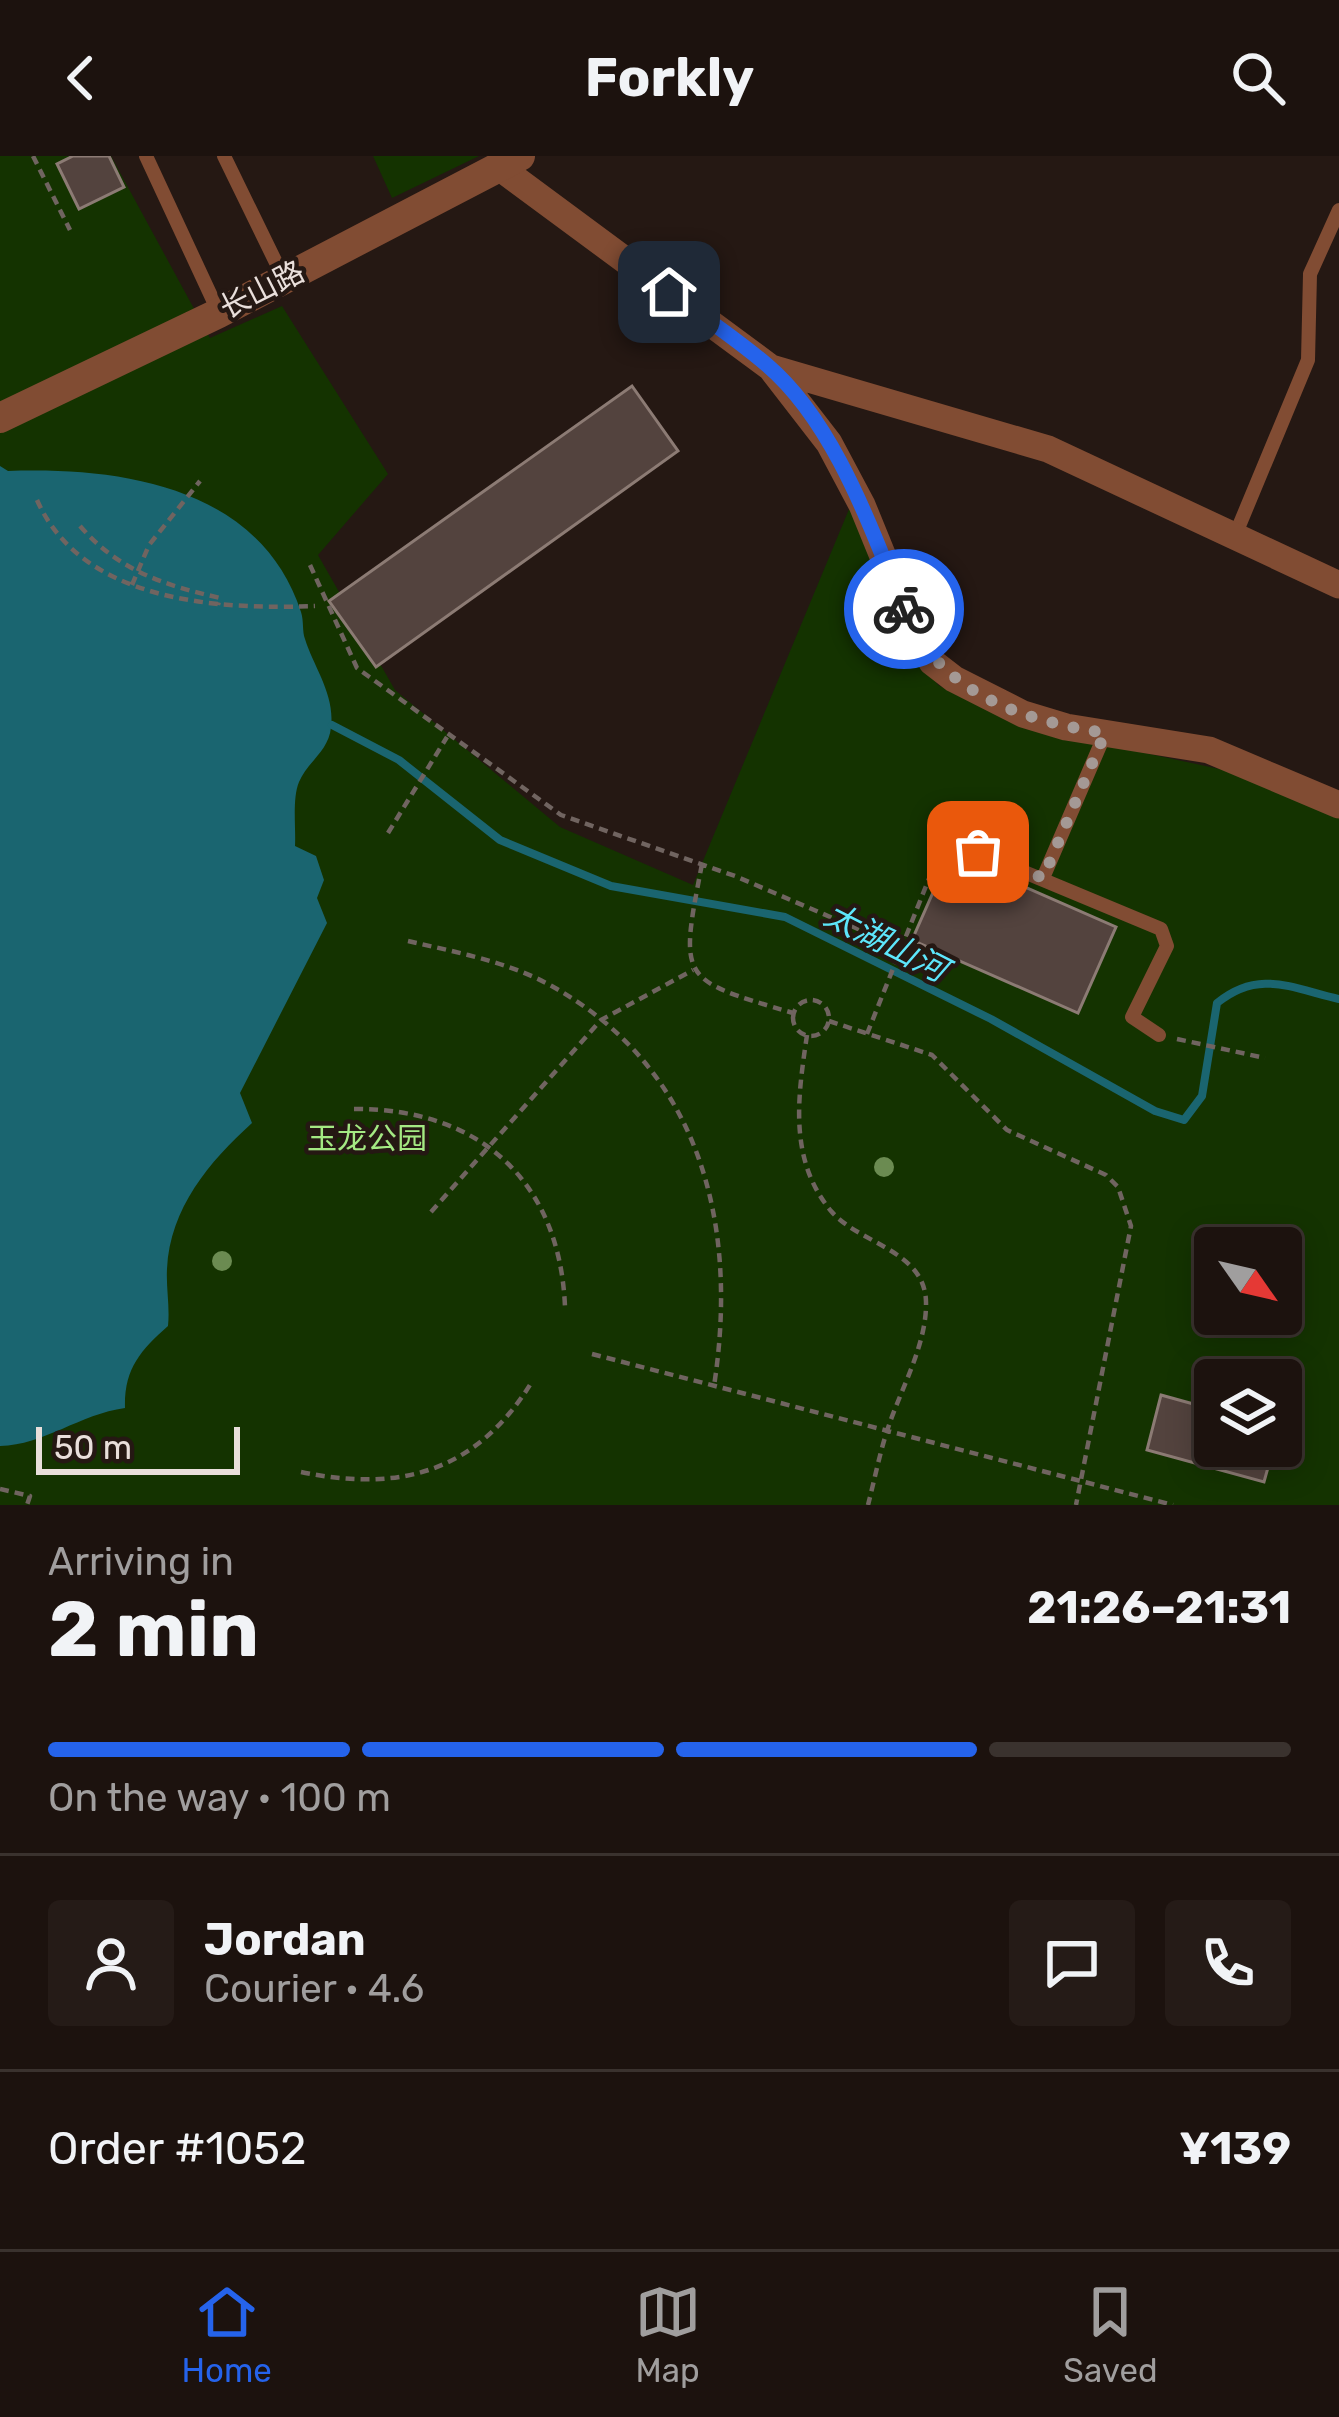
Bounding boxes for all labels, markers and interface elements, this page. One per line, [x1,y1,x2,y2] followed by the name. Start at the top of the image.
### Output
[48,45,114,111] icon: back
[1225,45,1291,111] icon: search
[585,46,754,110] text: Forkly
[618,241,720,343] pin
[214,254,310,326] street label: 长山路
[636,259,702,325] icon: home
[844,549,964,669] courier
[871,576,937,642] icon: bike
[927,801,1029,903] pin
[945,819,1011,885] icon: bag
[818,895,959,992] water label: 太湖山河
[307,1121,427,1157] park label: 玉龙公园
[1194,1227,1302,1335] north arrow
[1194,1227,1302,1467] map controls
[1194,1359,1302,1467] button: layers
[36,1421,240,1474] scale bar
[54,1428,132,1467] text: 50 m
[48,1539,234,1585] text: Arriving in
[1027,1581,1291,1634] text: 21:26–21:31
[48,1583,259,1676] text: 2 min
[48,1775,391,1821] text: On the way · 100 m
[48,1900,174,2026] button: person
[1009,1900,1135,2026] button: chat
[1165,1900,1291,2026] button: phone
[204,1913,366,1966] text: Jordan
[204,1966,424,2012] text: Courier · 4.6
[48,2122,307,2175] text: Order #1052
[1179,2122,1291,2175] text: ¥139
[181,2279,272,2390] tab: Home
[635,2279,701,2390] tab: Map
[1063,2279,1158,2390] tab: Saved

